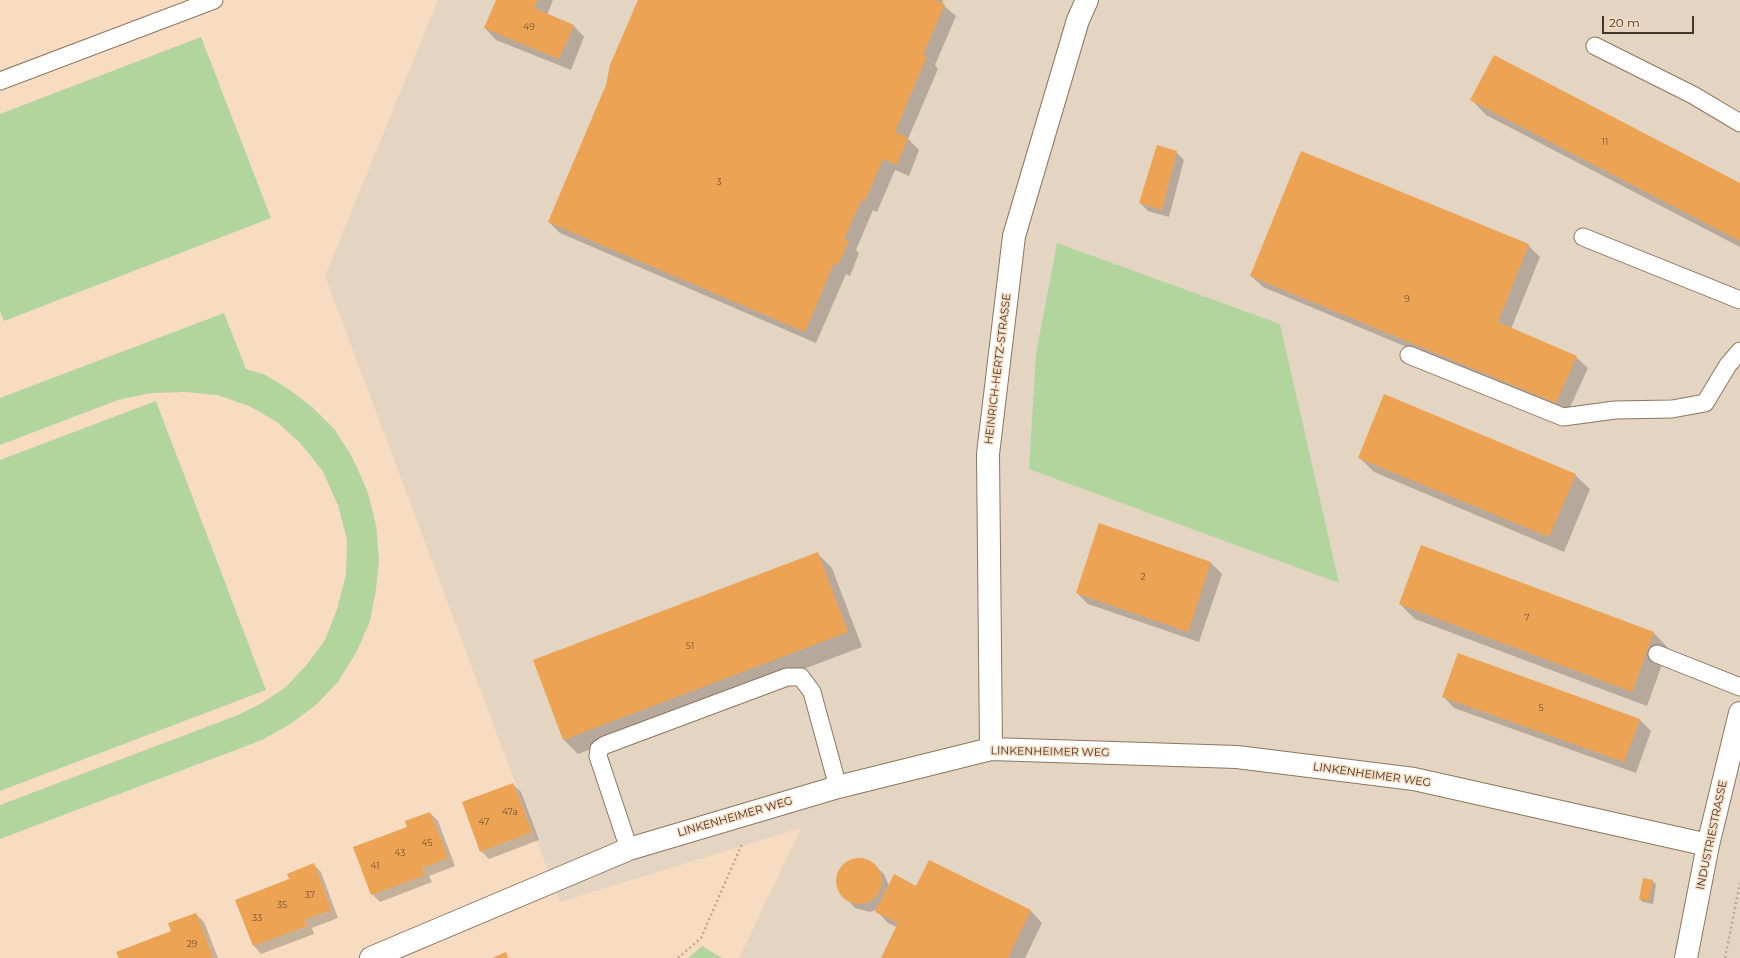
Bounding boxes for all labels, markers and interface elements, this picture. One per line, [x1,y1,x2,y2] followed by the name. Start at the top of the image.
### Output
[1604,8,1696,34] scale bar
[1609,15,1640,30] text: 20 m
[523,22,535,32] house number: 49
[1602,137,1608,147] house number: 11
[716,177,722,187] house number: 3
[982,293,1014,445] street label: HEINRICH-HERTZ-STRASSE
[1404,294,1410,304] house number: 9
[1140,572,1146,582] house number: 2
[1524,613,1530,623] house number: 7
[686,641,694,651] house number: 51
[1538,703,1544,713] house number: 5
[990,744,1110,760] street label: LINKENHEIMER WEG
[1312,760,1432,790] street label: LINKENHEIMER WEG
[1694,779,1730,891] street label: INDUSTRIESTRASSE
[676,794,794,840] street label: LINKENHEIMER WEG
[502,807,518,817] house number: 47a
[479,817,489,827] house number: 47
[421,838,433,848] house number: 45
[395,848,405,858] house number: 43
[371,861,379,871] house number: 41
[305,890,315,900] house number: 37
[277,900,287,910] house number: 35
[252,913,262,923] house number: 33
[187,939,197,949] house number: 29

